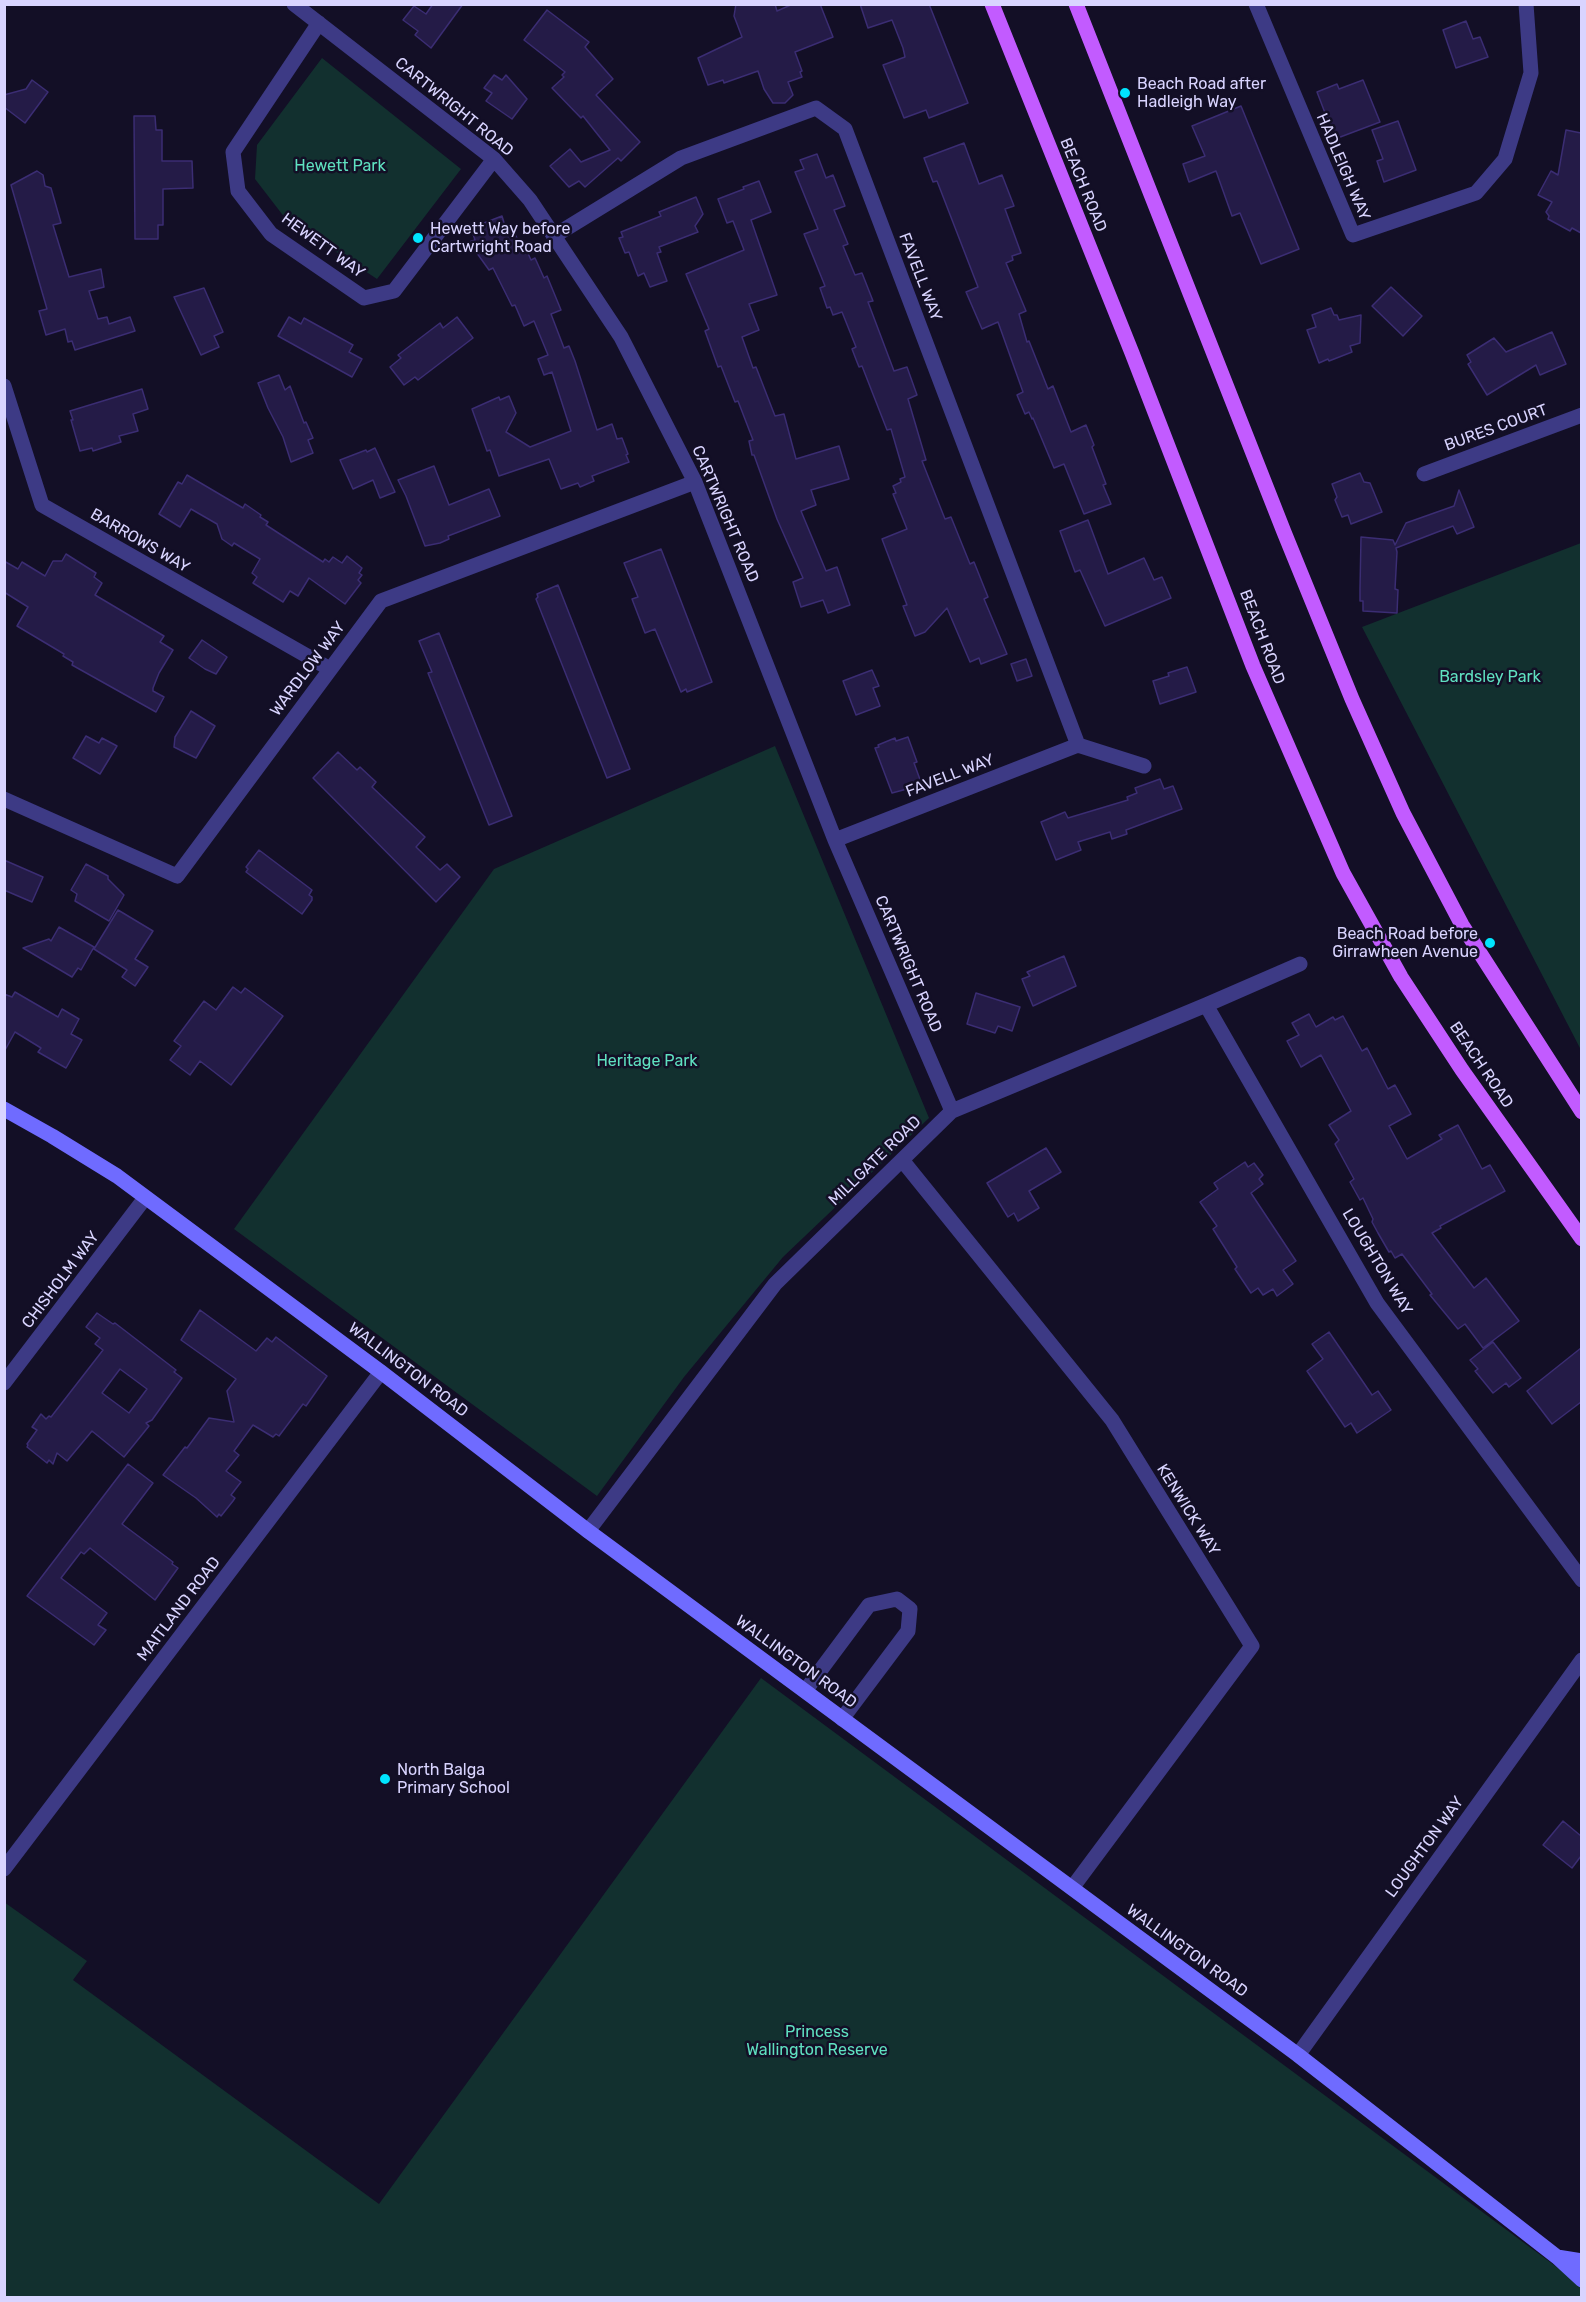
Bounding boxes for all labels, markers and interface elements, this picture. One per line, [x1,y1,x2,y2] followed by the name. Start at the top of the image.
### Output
[391,53,517,161] street label: CARTWRIGHT ROAD
[1137,74,1266,112] place label: Beach Road after Hadleigh Way
[1118,86,1132,100] marker: Beach Road after Hadleigh Way
[1312,110,1374,224] street label: HADLEIGH WAY
[1055,135,1111,235] street label: BEACH ROAD
[294,156,386,176] park label: Hewett Park
[278,209,368,283] street label: HEWETT WAY
[430,219,570,257] place label: Hewett Way before Cartwright Road
[894,230,946,324] street label: FAVELL WAY
[411,231,425,245] marker: Hewett Way before Cartwright Road
[1442,400,1550,456] street label: BURES COURT
[687,443,763,585] street label: CARTWRIGHT ROAD
[87,505,193,577] street label: BARROWS WAY
[1235,587,1289,687] street label: BEACH ROAD
[266,618,350,720] street label: WARDLOW WAY
[1439,667,1541,687] park label: Bardsley Park
[903,750,997,802] street label: FAVELL WAY
[870,893,946,1035] street label: CARTWRIGHT ROAD
[1332,924,1478,962] place label: Beach Road before Girrawheen Avenue
[1483,936,1497,950] marker: Beach Road before Girrawheen Avenue
[1445,1018,1517,1112] street label: BEACH ROAD
[596,1051,698,1071] park label: Heritage Park
[825,1112,925,1210] street label: MILLGATE ROAD
[1338,1205,1416,1319] street label: LOUGHTON WAY
[18,1228,104,1332] street label: CHISHOLM WAY
[344,1319,472,1421] street label: WALLINGTON ROAD
[1152,1461,1224,1559] street label: KENWICK WAY
[134,1553,224,1665] street label: MAITLAND ROAD
[732,1612,860,1712] street label: WALLINGTON ROAD
[397,1760,510,1798] place label: North Balga Primary School
[378,1772,392,1786] marker: North Balga Primary School
[1382,1793,1468,1901] street label: LOUGHTON WAY
[1123,1901,1251,2001] street label: WALLINGTON ROAD
[746,2022,888,2060] park label: Princess Wallington Reserve

